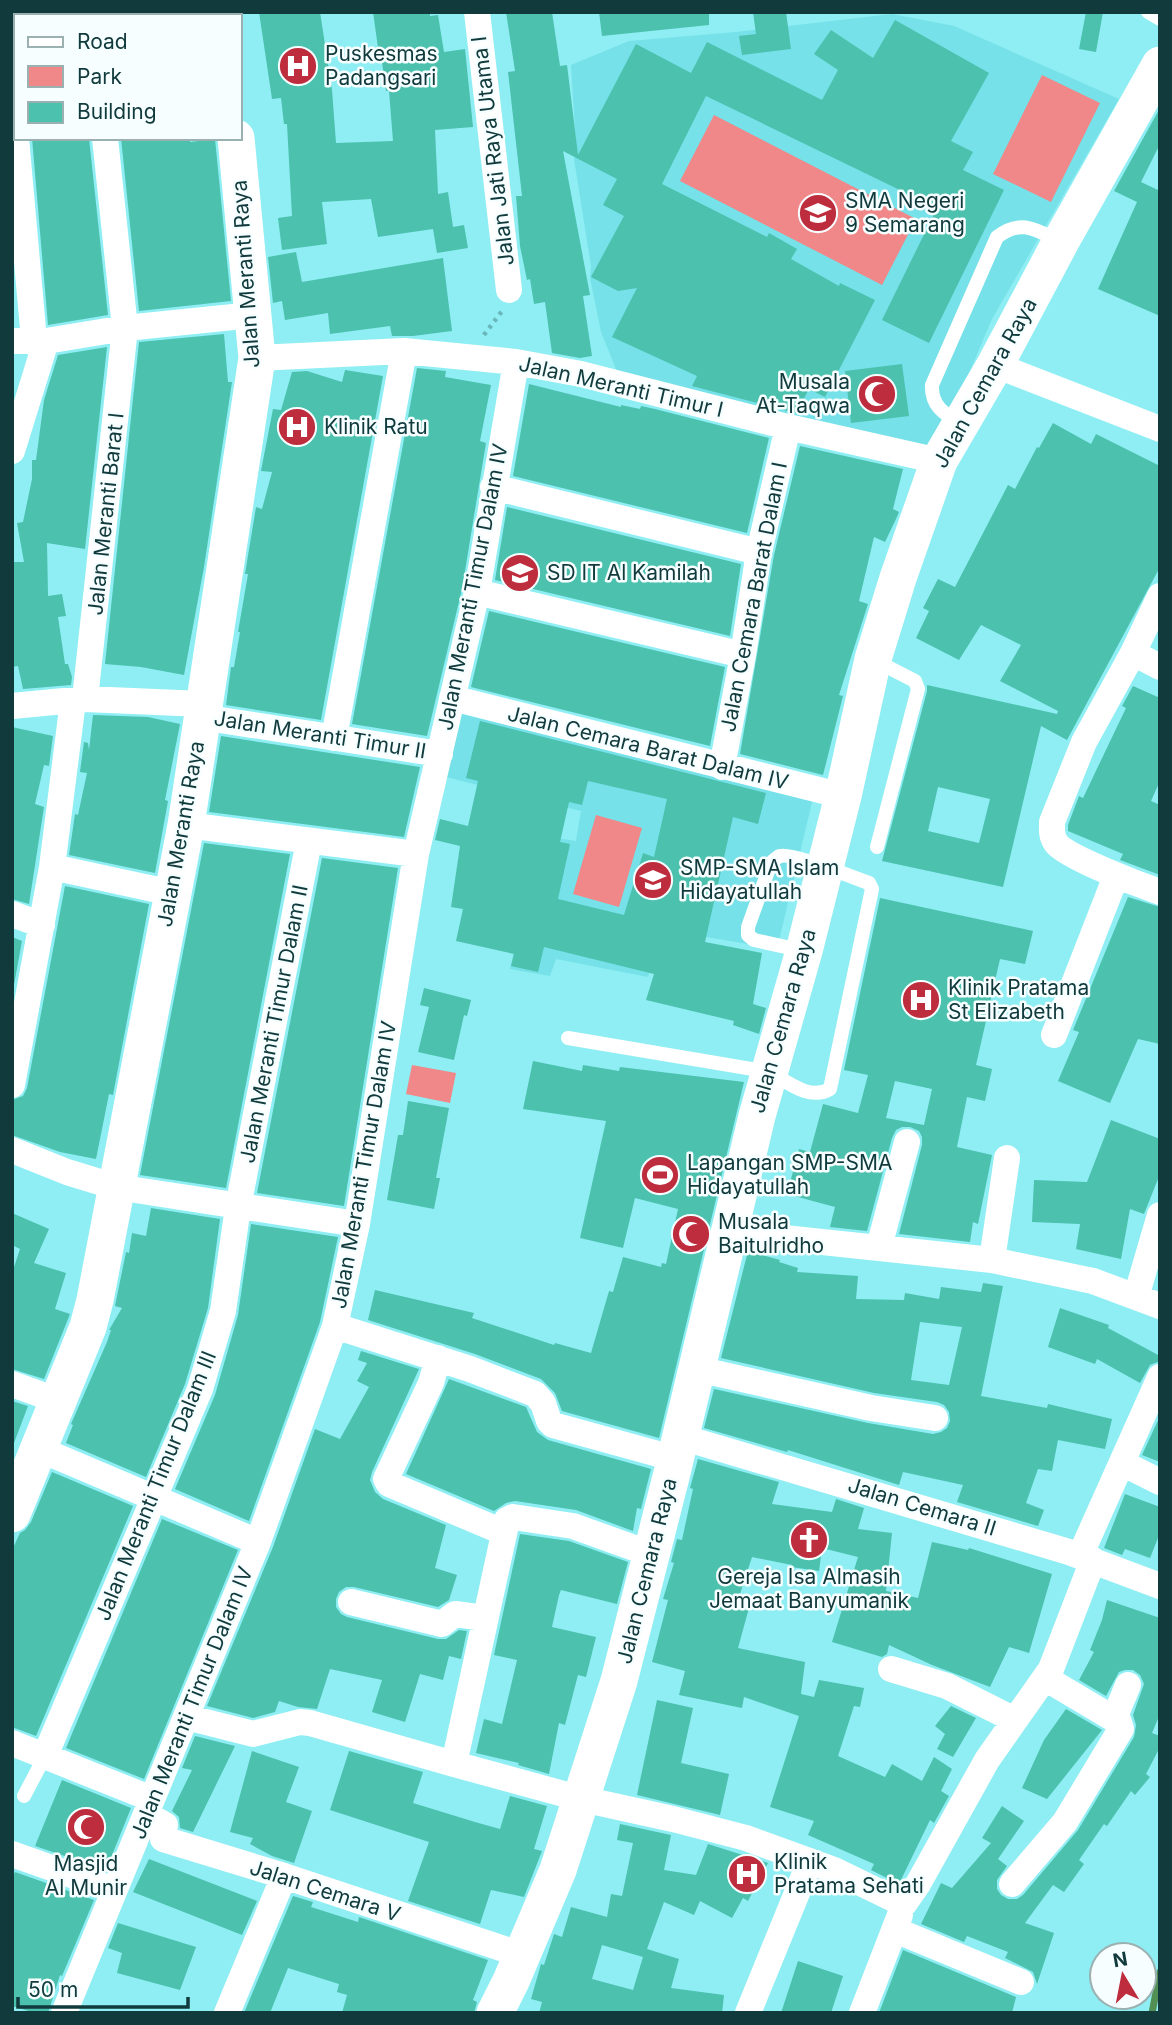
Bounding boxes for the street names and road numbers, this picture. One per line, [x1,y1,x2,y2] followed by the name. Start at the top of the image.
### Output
[466,35,519,267] street label: Jalan Jati Raya Utama I
[226,179,265,369] street label: Jalan Meranti Raya
[927,293,1042,472] street label: Jalan Cemara Raya
[516,351,726,422] street label: Jalan Meranti Timur I
[82,411,129,617] street label: Jalan Meranti Barat I
[432,441,513,732] street label: Jalan Meranti Timur Dalam IV
[715,460,792,734] street label: Jalan Cemara Barat Dalam I
[505,700,791,795] street label: Jalan Cemara Barat Dalam IV
[212,705,428,764] street label: Jalan Meranti Timur II
[152,739,209,929] street label: Jalan Meranti Raya
[234,883,313,1165] street label: Jalan Meranti Timur Dalam II
[744,926,821,1116] street label: Jalan Cemara Raya
[326,1019,401,1311] street label: Jalan Meranti Timur Dalam IV
[90,1347,221,1624] street label: Jalan Meranti Timur Dalam III
[845,1472,999,1541] street label: Jalan Cemara II
[611,1475,682,1666] street label: Jalan Cemara Raya
[125,1563,258,1843] street label: Jalan Meranti Timur Dalam IV
[247,1854,404,1927] street label: Jalan Cemara V

